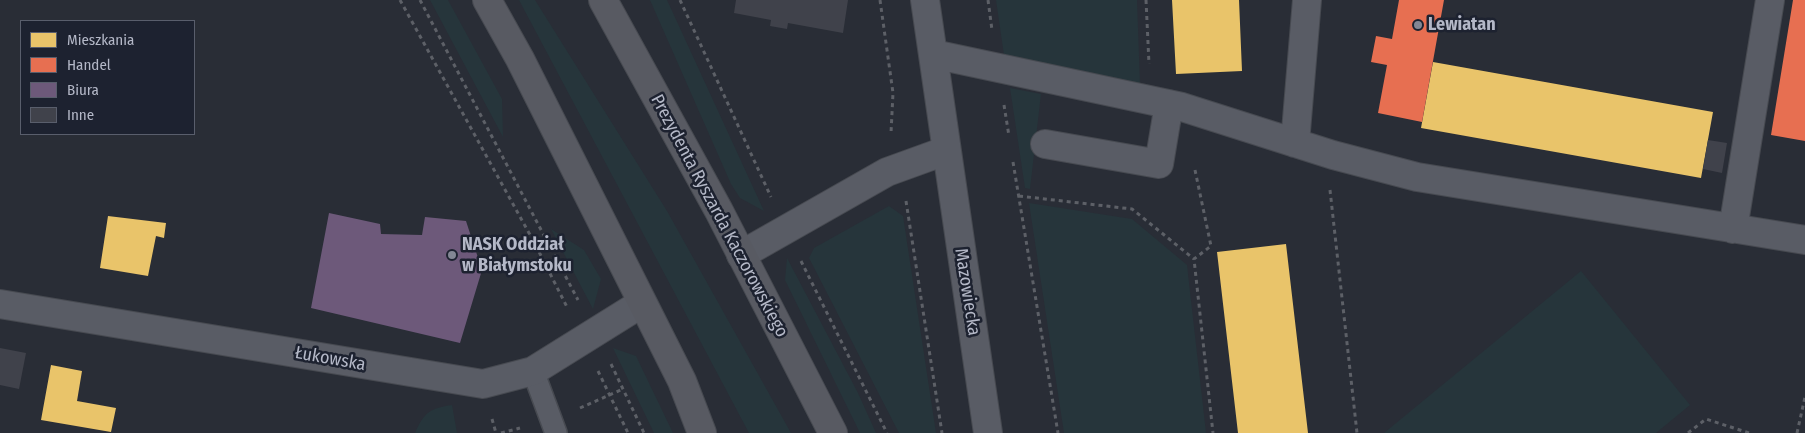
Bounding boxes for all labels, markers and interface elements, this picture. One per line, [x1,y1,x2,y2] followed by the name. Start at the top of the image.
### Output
[1428,14,1496,36] place label: Lewiatan
[1412,19,1424,31] marker: Lewiatan
[20,20,195,135] legend
[67,31,134,49] text: Mieszkania
[67,56,111,74] text: Handel
[67,81,99,99] text: Biura
[646,91,792,341] street label: Prezydenta Ryszarda Kaczorowskiego
[67,106,94,124] text: Inne
[462,234,572,276] place label: NASK Oddział w Białymstoku
[949,247,985,337] street label: Mazowiecka
[446,249,458,261] marker: NASK Oddział w Białymstoku
[293,342,367,376] street label: Łukowska

